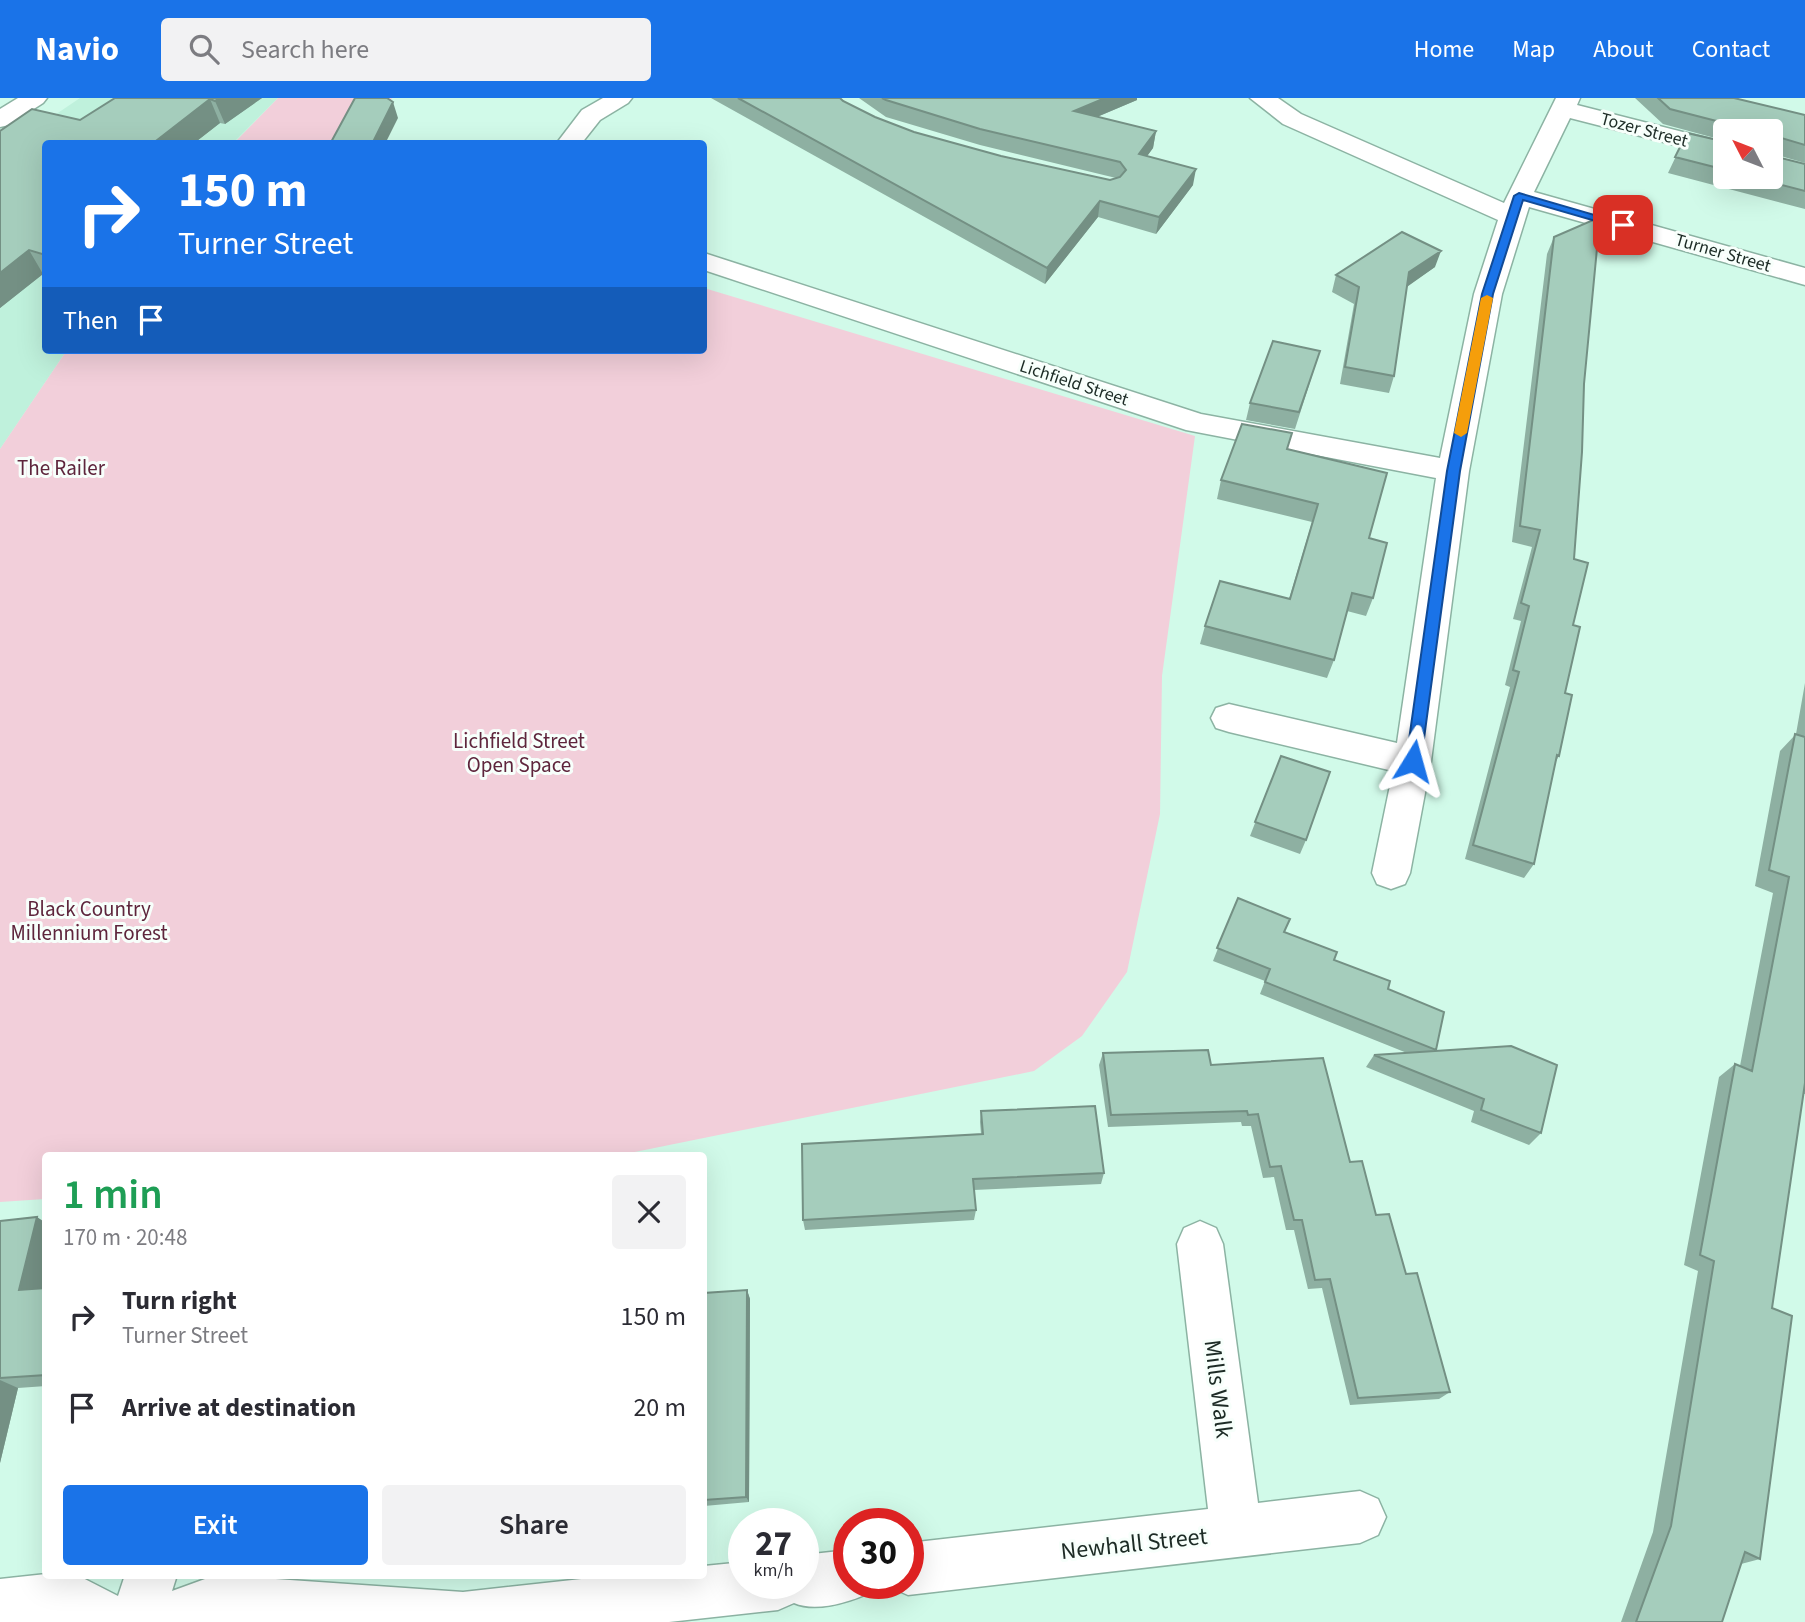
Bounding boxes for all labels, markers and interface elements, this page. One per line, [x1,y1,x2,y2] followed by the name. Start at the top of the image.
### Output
[161,18,651,81] search box
[35,26,119,73] text: Navio
[185,30,223,68] icon: search
[241,31,369,68] text: Search here
[1414,32,1474,67] text: Home
[1512,32,1555,67] text: Map
[1593,32,1654,67] text: About
[1692,32,1770,67] text: Contact
[1598,106,1690,154] street label: Tozer Street
[1713,119,1783,189] north arrow
[1713,119,1783,189] map controls
[178,156,307,226] text: 150 m
[63,168,154,259] icon: right
[1593,195,1653,255] pin
[1604,206,1642,244] icon: arrive
[178,221,353,267] text: Turner Street
[1672,227,1774,279] street label: Turner Street
[132,301,170,339] icon: arrive
[63,302,118,339] text: Then
[1016,354,1132,412] street label: Lichfield Street
[17,453,106,483] park label: The Railer
[1376,724,1450,798] position arrow
[453,726,585,780] park label: Lichfield Street Open Space
[10,894,168,948] park label: Black Country Millennium Forest
[63,1165,163,1225] text: 1 min
[612,1175,686,1249] button: close
[63,1221,187,1254] text: 170 m · 20:48
[122,1282,237,1319] text: Turn right
[63,1298,101,1336] icon: right
[620,1298,686,1335] text: 150 m
[122,1319,248,1352] text: Turner Street
[1195,1338,1241,1440] street label: Mills Walk
[63,1389,101,1427] icon: arrive
[122,1389,356,1426] text: Arrive at destination
[633,1389,686,1426] text: 20 m
[63,1485,368,1565] button: Exit
[382,1485,686,1565] button: Share
[833,1508,924,1599] speed limit sign: 30
[755,1519,792,1569] text: 27
[1059,1519,1209,1569] street label: Newhall Street
[754,1558,793,1583] text: km/h

